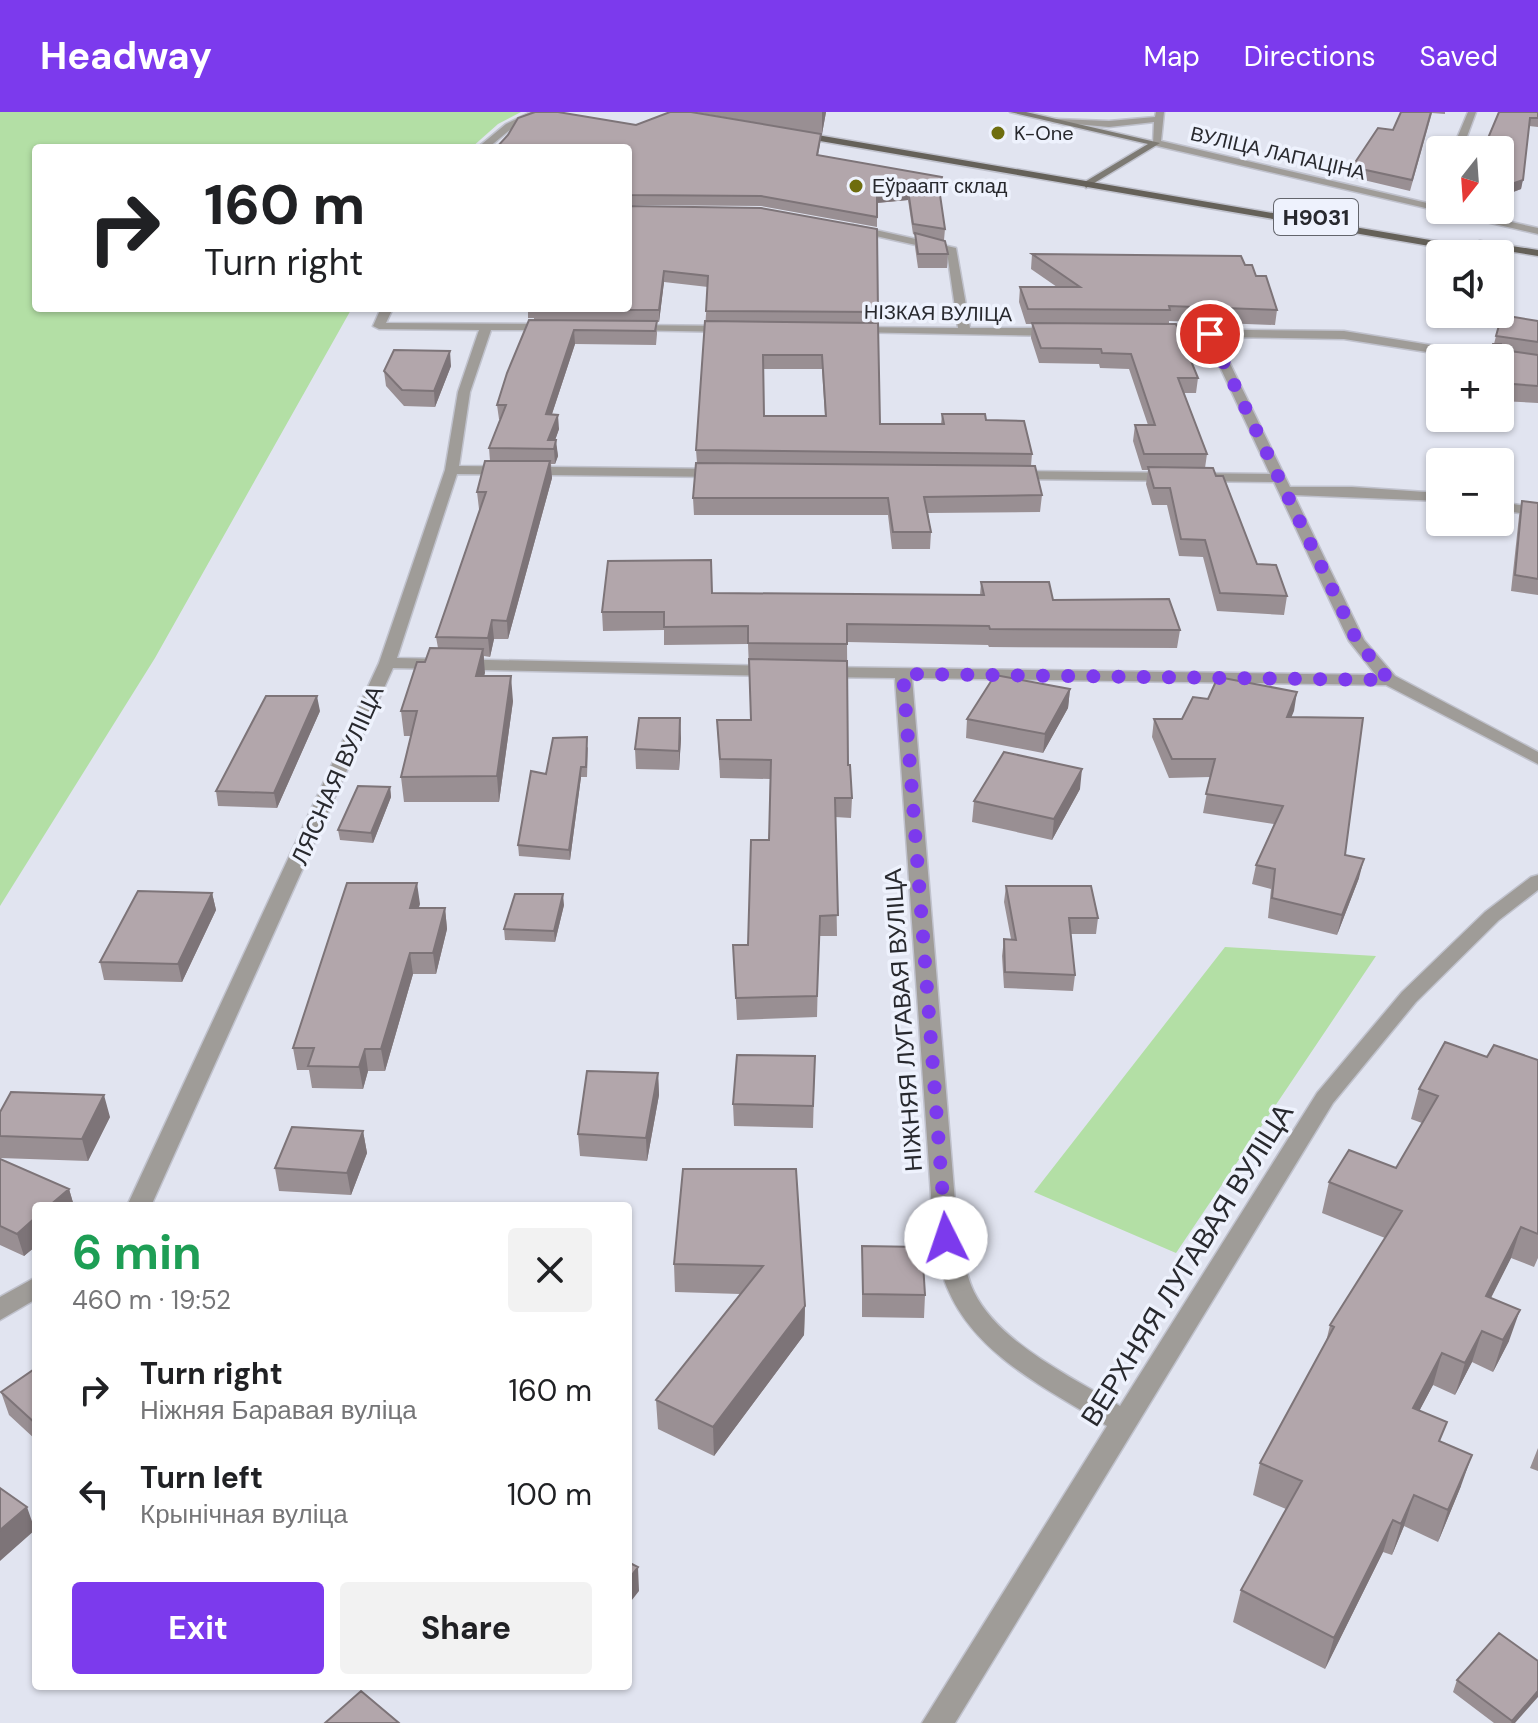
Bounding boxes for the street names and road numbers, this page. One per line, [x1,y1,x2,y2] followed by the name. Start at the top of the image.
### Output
[1188,120,1369,186] street label: ВУЛІЦА ЛАПАЦІНА
[1274,199,1358,235] road number: Н9031
[864,299,1013,327] street label: НІЗКАЯ ВУЛІЦА
[284,680,390,870] street label: ЛЯСНАЯ ВУЛІЦА
[877,867,929,1173] street label: НІЖНЯЯ ЛУГАВАЯ ВУЛІЦА
[1072,1096,1302,1433] street label: ВЕРХНЯЯ ЛУГАВАЯ ВУЛІЦА

